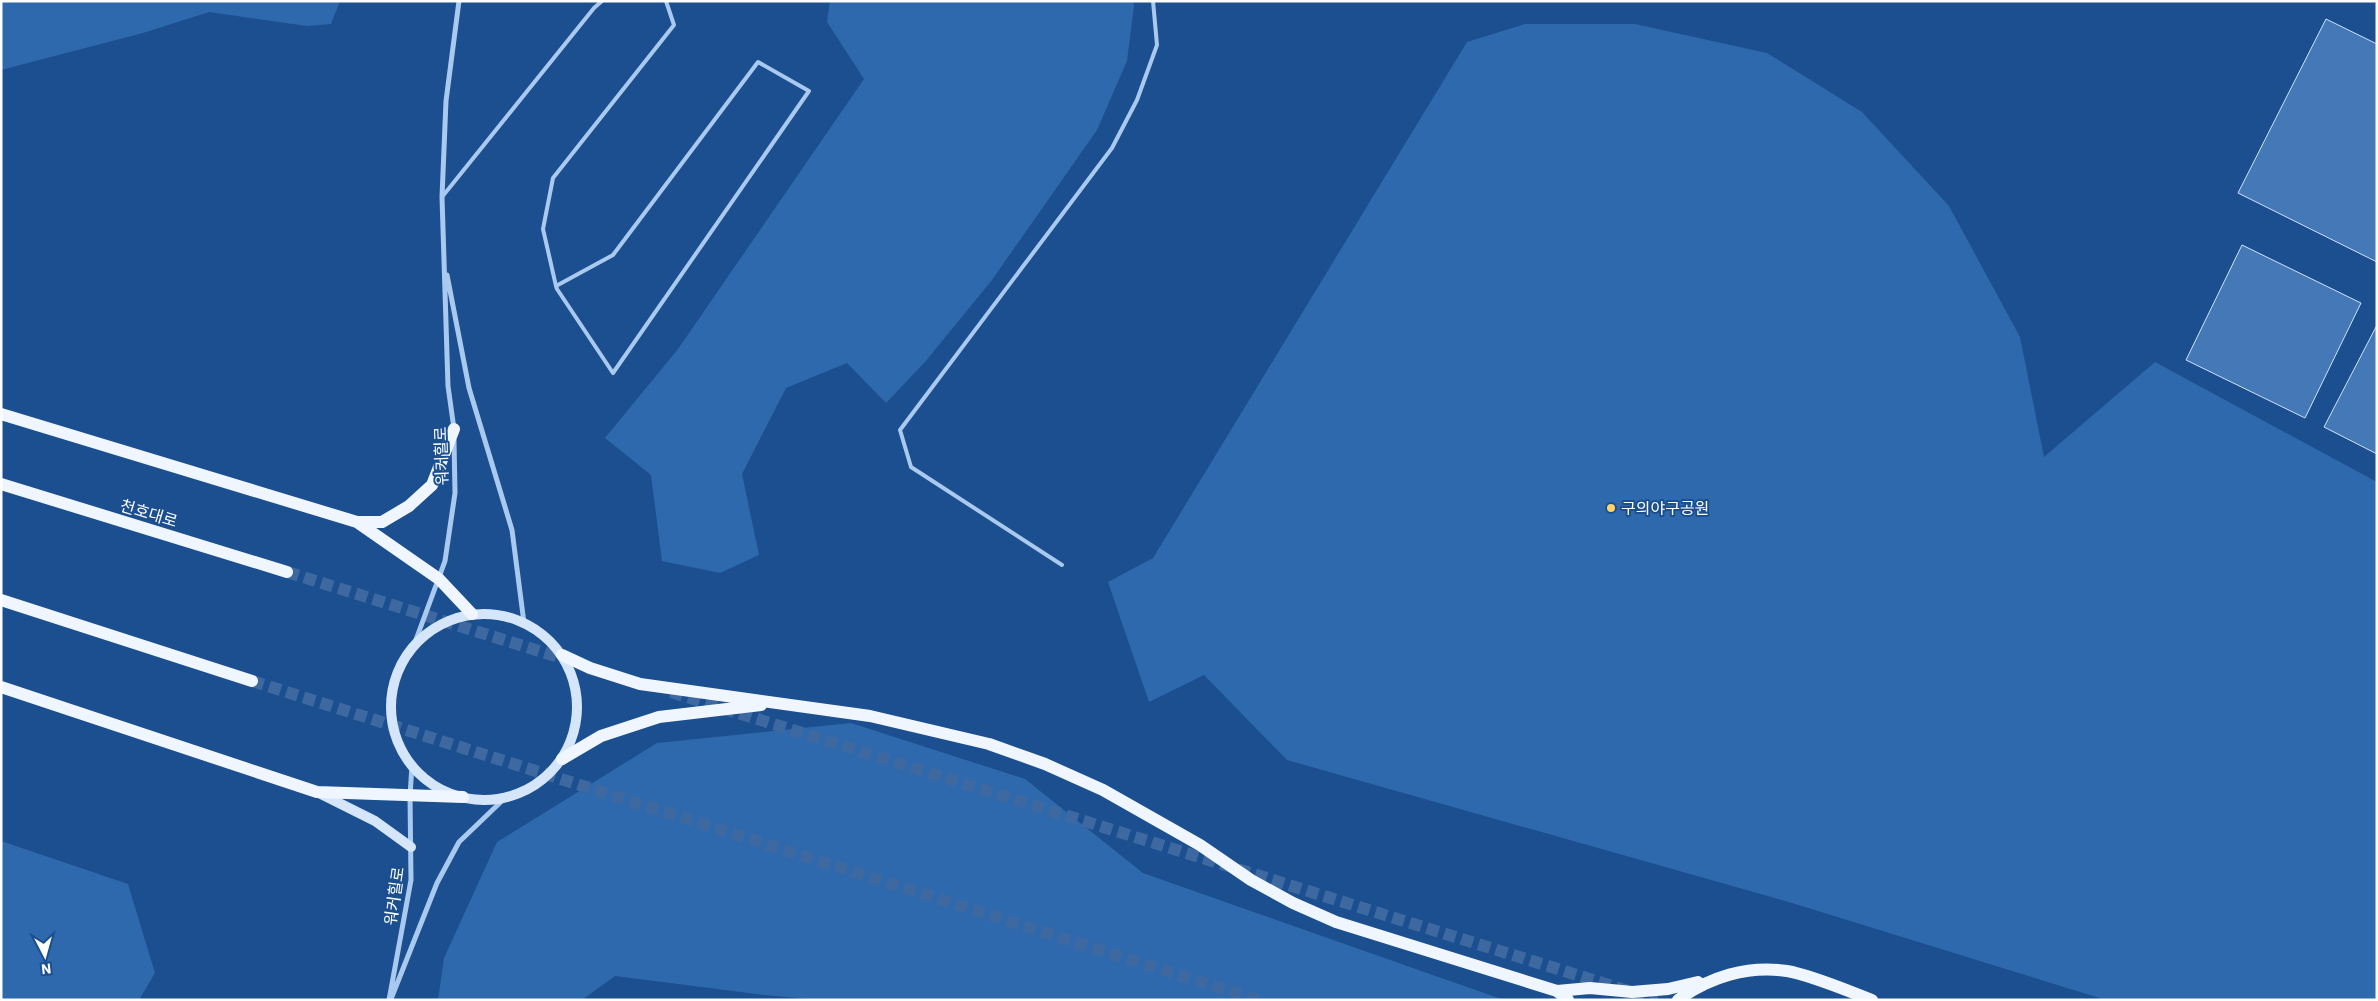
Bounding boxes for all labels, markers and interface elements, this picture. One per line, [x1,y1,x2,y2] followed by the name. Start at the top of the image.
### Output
[430,426,452,486] street label: 워커힐로
[118,495,180,531] street label: 천호대로
[1621,498,1709,518] place label: 구의야구공원
[1605,502,1617,514] marker: 구의야구공원
[380,865,408,927] street label: 워커힐로
[20,931,70,981] north arrow
[40,959,52,978] text: N

